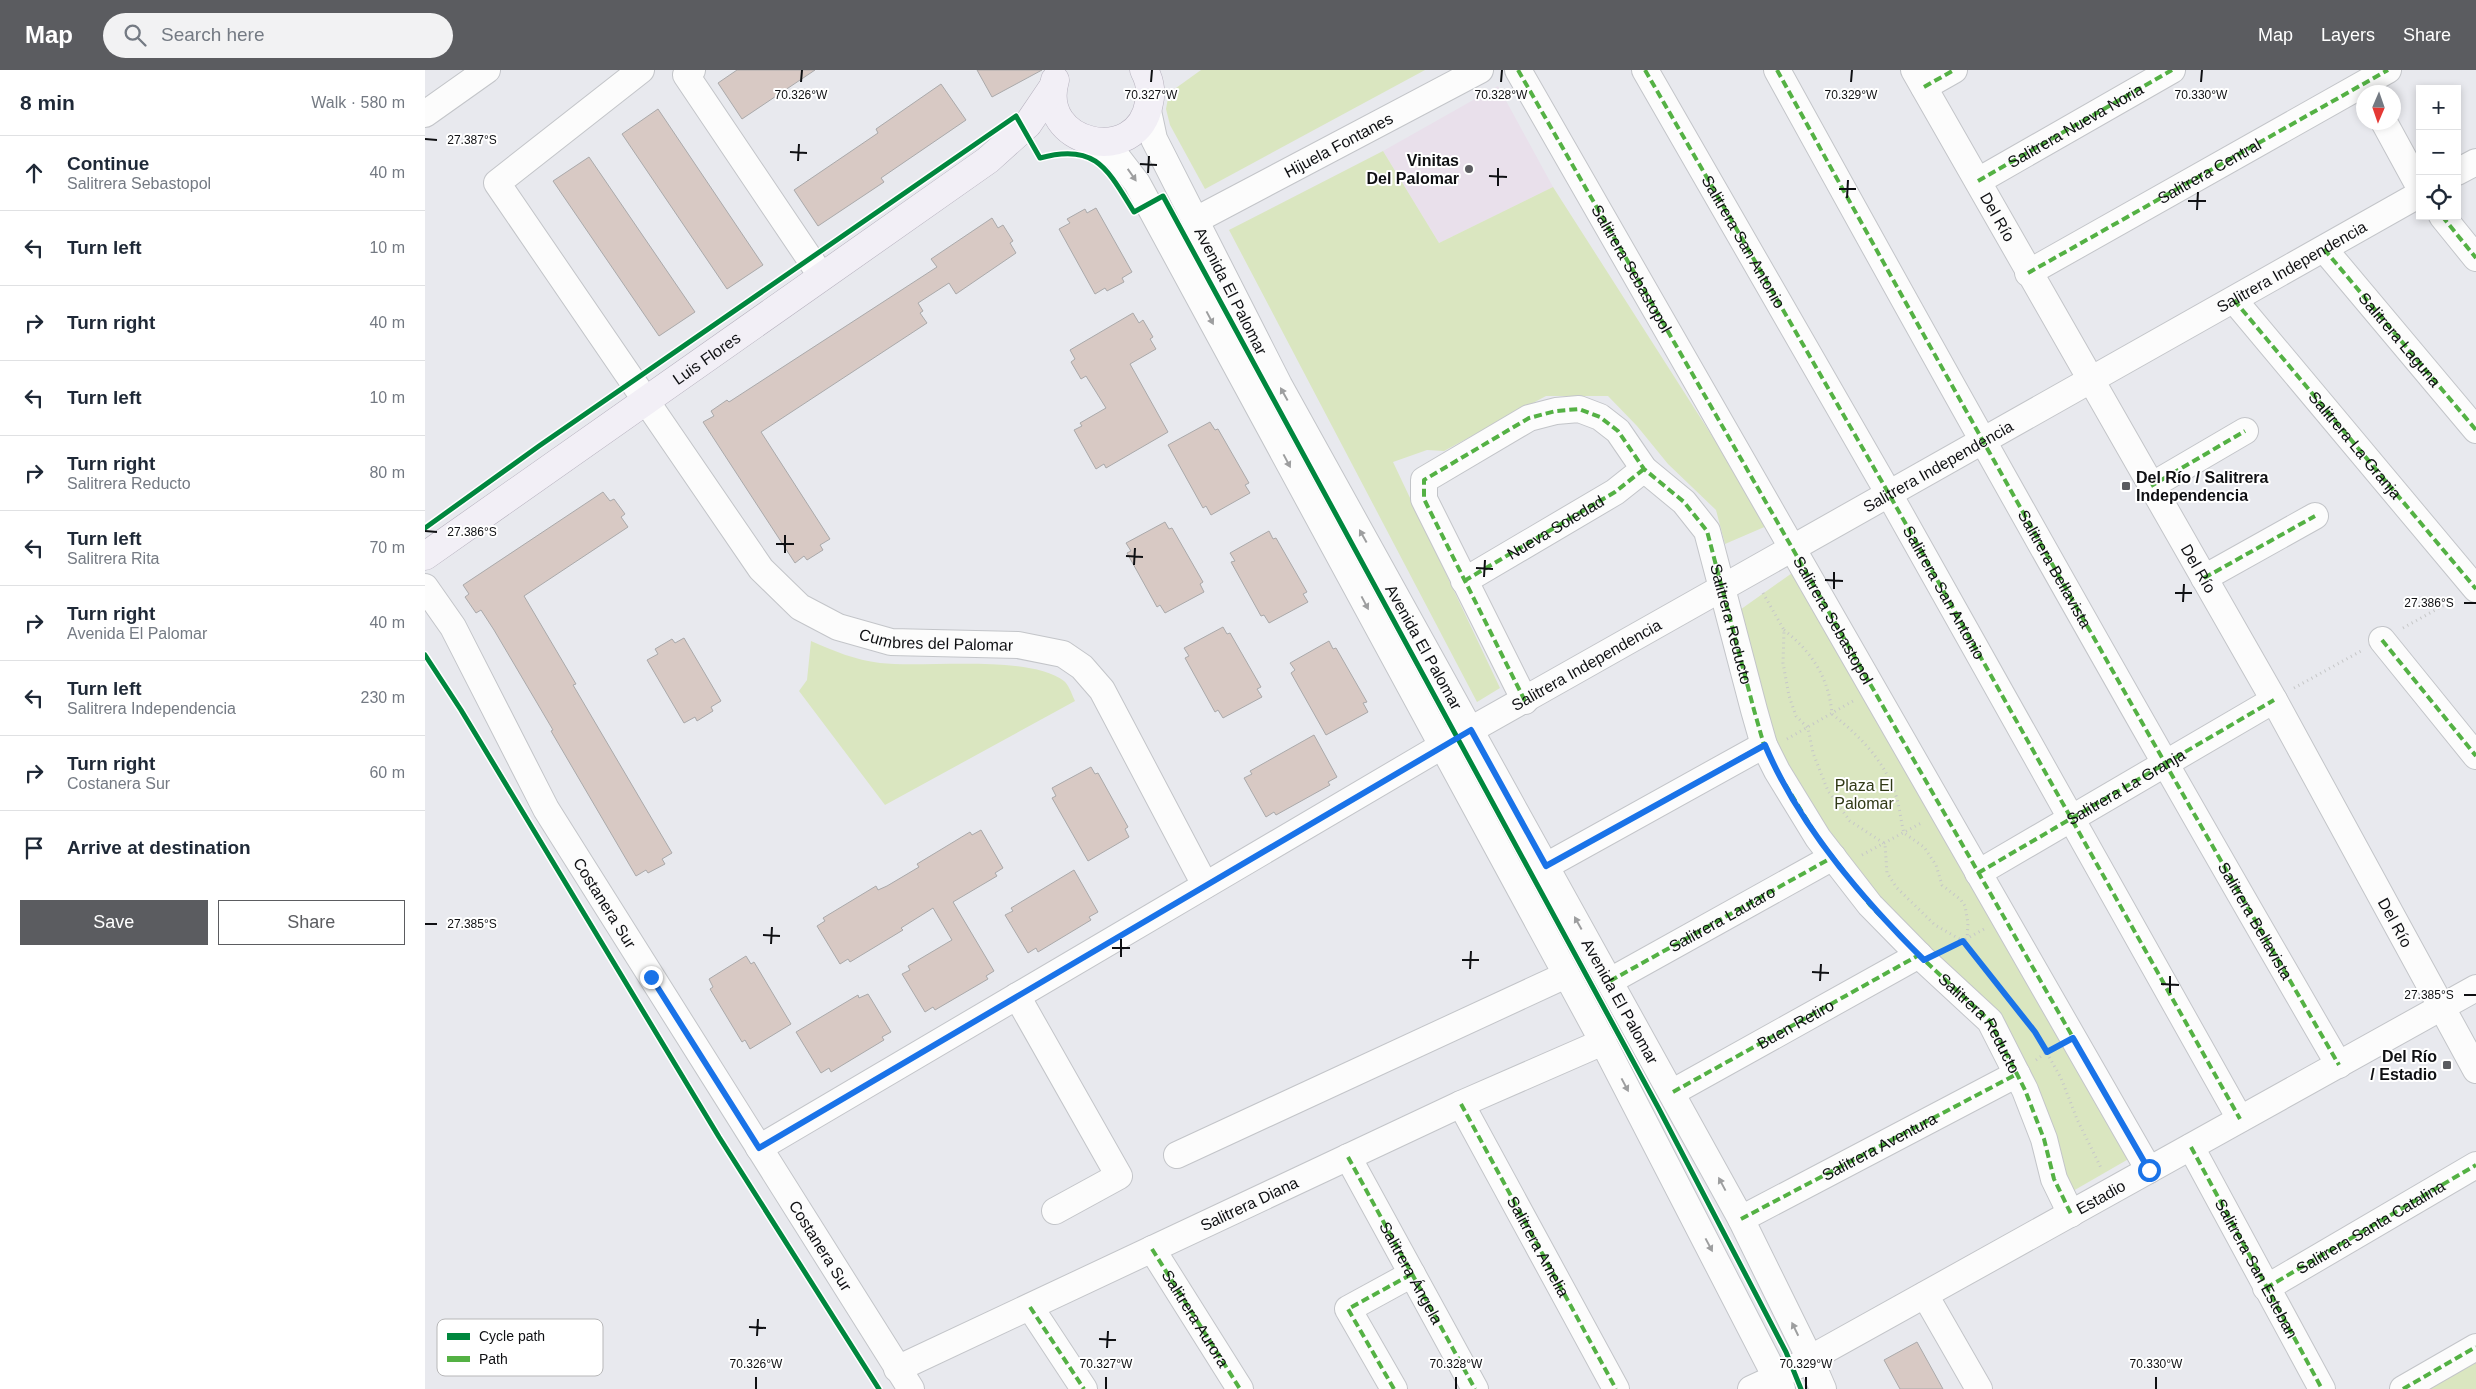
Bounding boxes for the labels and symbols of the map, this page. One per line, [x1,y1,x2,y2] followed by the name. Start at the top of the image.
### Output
[2005,80,2146,171] street label: Salitrera Nueva Noria
[2356,85,2401,130] north arrow
[775,88,828,102] text: 70.326°W
[1125,88,1178,102] text: 70.327°W
[1475,88,1528,102] text: 70.328°W
[1825,88,1878,102] text: 70.329°W
[2175,88,2228,102] text: 70.330°W
[1281,109,1395,180] street label: Hijuela Fontanes
[447,133,497,147] text: 27.387°S
[2155,135,2264,207] street label: Salitrera Central
[1367,152,1459,187] place label: Vinitas Del Palomar
[1463,163,1475,175] marker: Vinitas Del Palomar
[1127,168,1137,182] one-way arrow
[1699,172,1789,311] street label: Salitrera San Antonio
[1977,189,2019,244] street label: Del Río
[1589,202,1675,335] street label: Salitrera Sebastopol
[2214,218,2369,315] street label: Salitrera Independencia
[1192,224,1271,358] street label: Avenida El Palomar
[2356,289,2444,390] street label: Salitrera Laguna
[1206,310,1214,325] one-way arrow
[669,329,743,388] street label: Luis Flores
[1280,386,1288,401] one-way arrow
[2306,388,2405,502] street label: Salitrera La Granja
[1860,417,2016,515] street label: Salitrera Independencia
[1283,453,1291,468] one-way arrow
[2136,469,2269,504] place label: Del Río / Salitrera Independencia
[2120,480,2132,492] marker: Del Río / Salitrera Independencia
[1504,492,1607,562] street label: Nueva Soledad
[2015,507,2095,631] street label: Salitrera Bellavista
[1900,523,1989,662] street label: Salitrera San Antonio
[447,525,497,539] text: 27.386°S
[1359,528,1367,543] one-way arrow
[2178,541,2219,596] street label: Del Río
[1790,553,1877,687] street label: Salitrera Sebastopol
[1707,562,1755,686] street label: Salitrera Reducto
[1383,581,1466,713] street label: Avenida El Palomar
[2404,596,2454,610] text: 27.386°S
[1360,597,1369,610] one-way arrow
[1508,616,1664,714] street label: Salitrera Independencia
[857,625,1014,653] street label: Cumbres del Palomar
[2063,745,2188,828] street label: Salitrera La Granja
[1834,777,1894,812] park label: Plaza El Palomar
[570,855,640,952] street label: Costanera Sur
[2215,859,2296,982] street label: Salitrera Bellavista
[1666,883,1778,955] street label: Salitrera Lautaro
[2375,895,2416,950] street label: Del Río
[1573,916,1582,929] one-way arrow
[447,917,497,931] text: 27.385°S
[1579,936,1662,1067] street label: Avenida El Palomar
[640,966,663,989] route end
[1935,970,2023,1076] street label: Salitrera Reducto
[2404,988,2454,1002] text: 27.385°S
[1754,996,1836,1052] street label: Buen Retiro
[2370,1048,2437,1083] place label: Del Río / Estadio
[2441,1059,2453,1071] marker: Del Río / Estadio
[1621,1078,1629,1092] one-way arrow
[1819,1109,1939,1184] street label: Salitrera Aventura
[2138,1159,2161,1182] route start
[1198,1173,1301,1234] street label: Salitrera Diana
[2073,1176,2128,1217] street label: Estadio
[1718,1177,1726,1191] one-way arrow
[2293,1177,2448,1277] street label: Salitrera Santa Catalina
[1504,1193,1573,1300] street label: Salitrera Amelia
[2212,1196,2301,1341] street label: Salitrera San Esteban
[786,1197,856,1294] street label: Costanera Sur
[1377,1219,1446,1327] street label: Salitrera Ángela
[1705,1238,1713,1252] one-way arrow
[1159,1267,1232,1370] street label: Salitrera Aurora
[437,1319,603,1376] legend
[1791,1322,1799,1336] one-way arrow
[479,1328,545,1344] text: Cycle path
[479,1351,508,1367] text: Path
[730,1357,783,1371] text: 70.326°W
[1080,1357,1133,1371] text: 70.327°W
[1430,1357,1483,1371] text: 70.328°W
[1780,1357,1833,1371] text: 70.329°W
[2130,1357,2183,1371] text: 70.330°W

